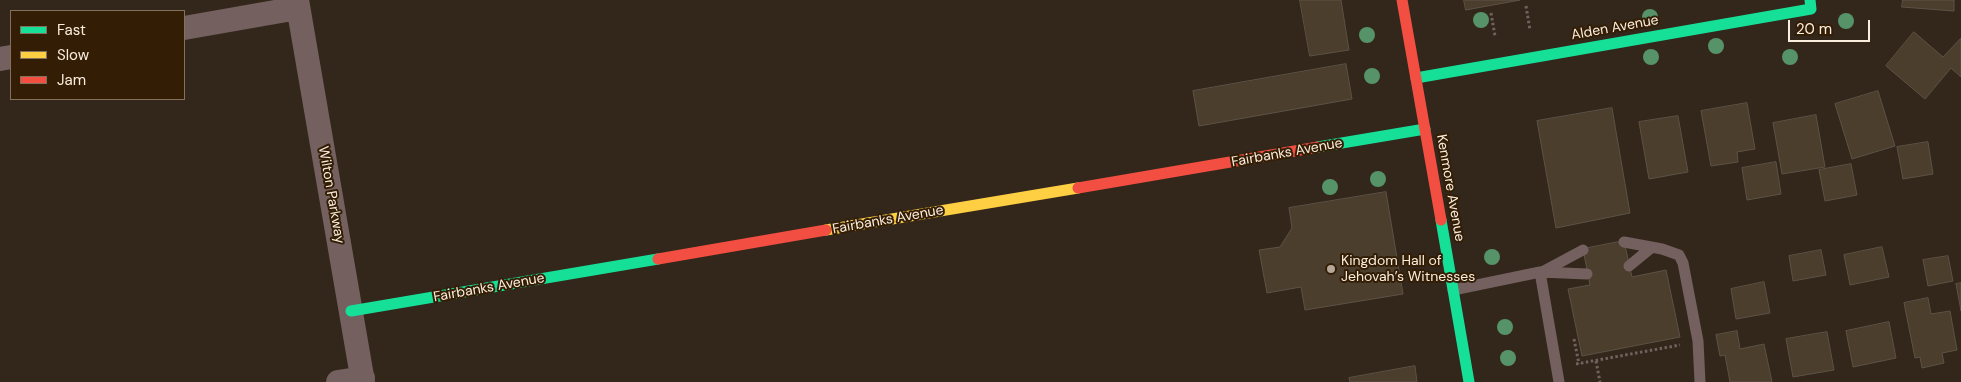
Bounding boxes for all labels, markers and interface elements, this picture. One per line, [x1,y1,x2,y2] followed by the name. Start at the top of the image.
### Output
[10,10,185,100] legend
[1791,10,1874,42] scale bar
[1570,12,1660,44] street label: Alden Avenue
[1796,19,1832,39] text: 20 m
[57,20,86,40] text: Fast
[57,45,89,65] text: Slow
[57,70,86,90] text: Jam
[1432,133,1468,243] street label: Kenmore Avenue
[1230,135,1344,171] street label: Fairbanks Avenue
[314,145,348,245] street label: Wilton Parkway
[831,202,945,238] street label: Fairbanks Avenue
[1341,253,1475,286] place label: Kingdom Hall of Jehovah’s Witnesses
[1325,263,1337,275] marker: Kingdom Hall of Jehovah’s Witnesses
[432,270,546,306] street label: Fairbanks Avenue

